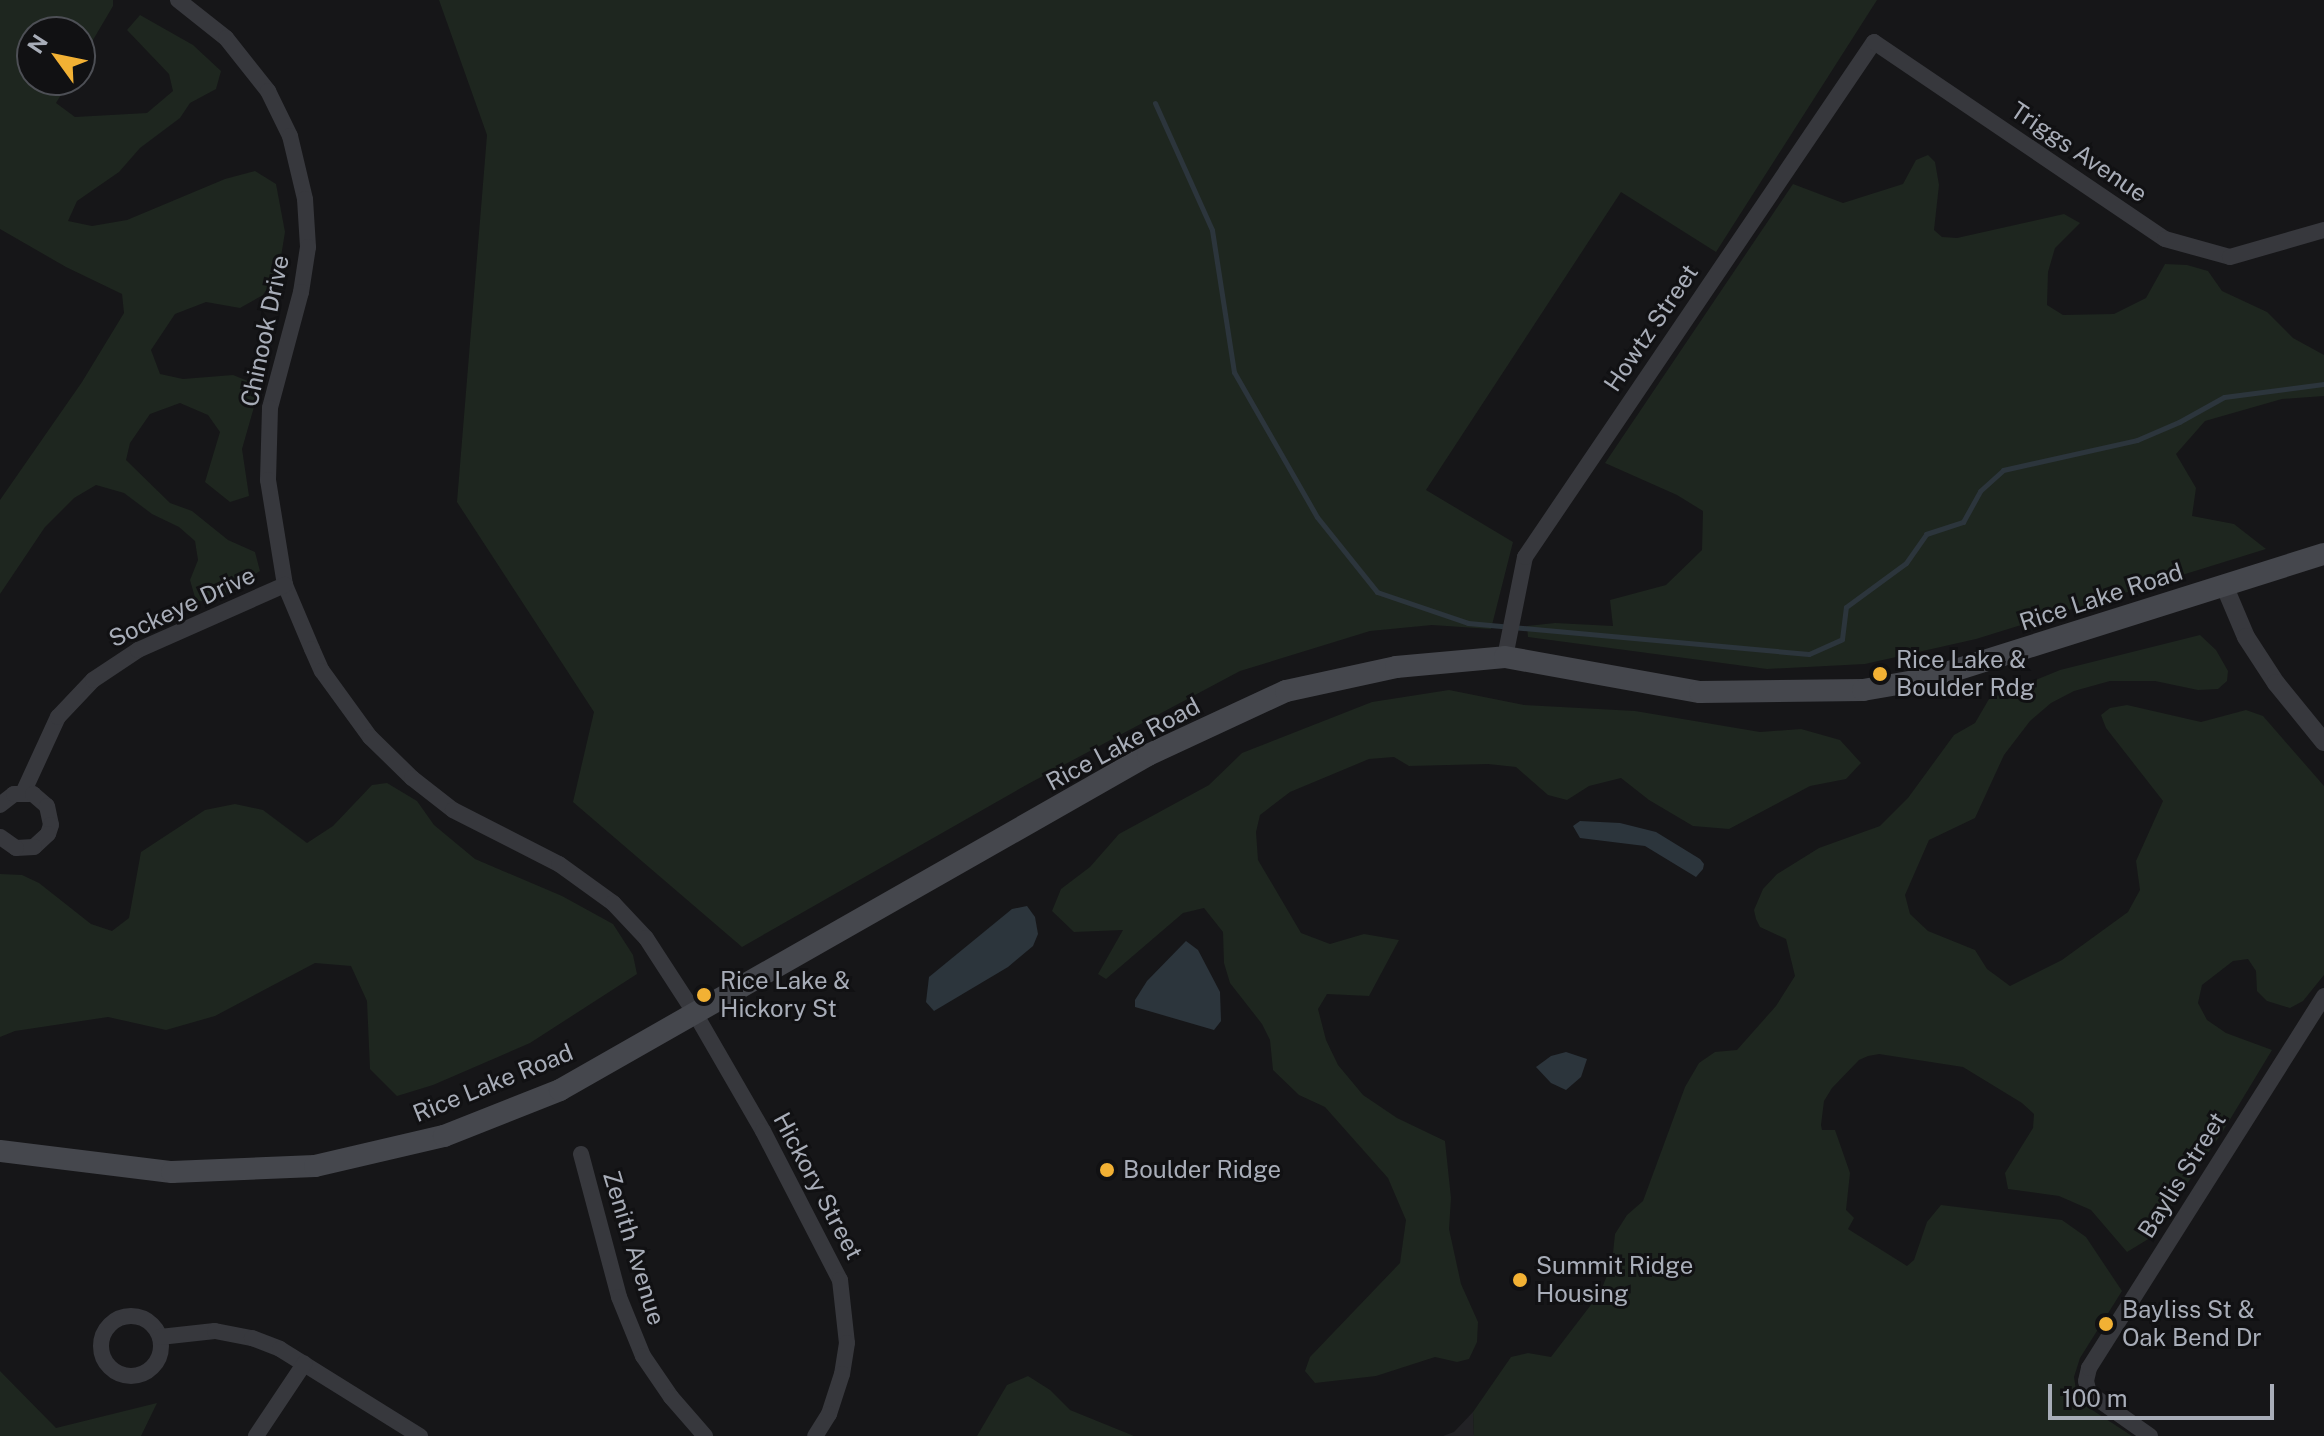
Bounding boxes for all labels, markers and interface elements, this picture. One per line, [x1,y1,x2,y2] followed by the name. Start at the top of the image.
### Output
[16,16,96,96] north arrow
[22,30,53,58] text: N
[2005,96,2153,208] street label: Triggs Avenue
[235,253,295,409] street label: Chinook Drive
[1598,259,1704,397] street label: Howtz Street
[2016,557,2186,637] street label: Rice Lake Road
[104,560,260,654] street label: Sockeye Drive
[1896,646,2035,702] place label: Rice Lake & Boulder Rdg
[1871,665,1889,683] marker: Rice Lake & Boulder Rdg
[1041,691,1205,797] street label: Rice Lake Road
[720,967,850,1023] place label: Rice Lake & Hickory St
[695,986,713,1004] marker: Rice Lake & Hickory St
[409,1038,577,1128] street label: Rice Lake Road
[2132,1107,2232,1243] street label: Baylis Street
[767,1108,869,1264] street label: Hickory Street
[1123,1156,1281,1184] place label: Boulder Ridge
[1098,1161,1116,1179] marker: Boulder Ridge
[597,1167,671,1329] street label: Zenith Avenue
[1536,1252,1693,1308] place label: Summit Ridge Housing
[1511,1271,1529,1289] marker: Summit Ridge Housing
[2122,1296,2262,1352] place label: Bayliss St & Oak Bend Dr
[2097,1315,2115,1333] marker: Bayliss St & Oak Bend Dr
[2052,1368,2278,1418] scale bar
[2062,1384,2128,1412] text: 100 m

